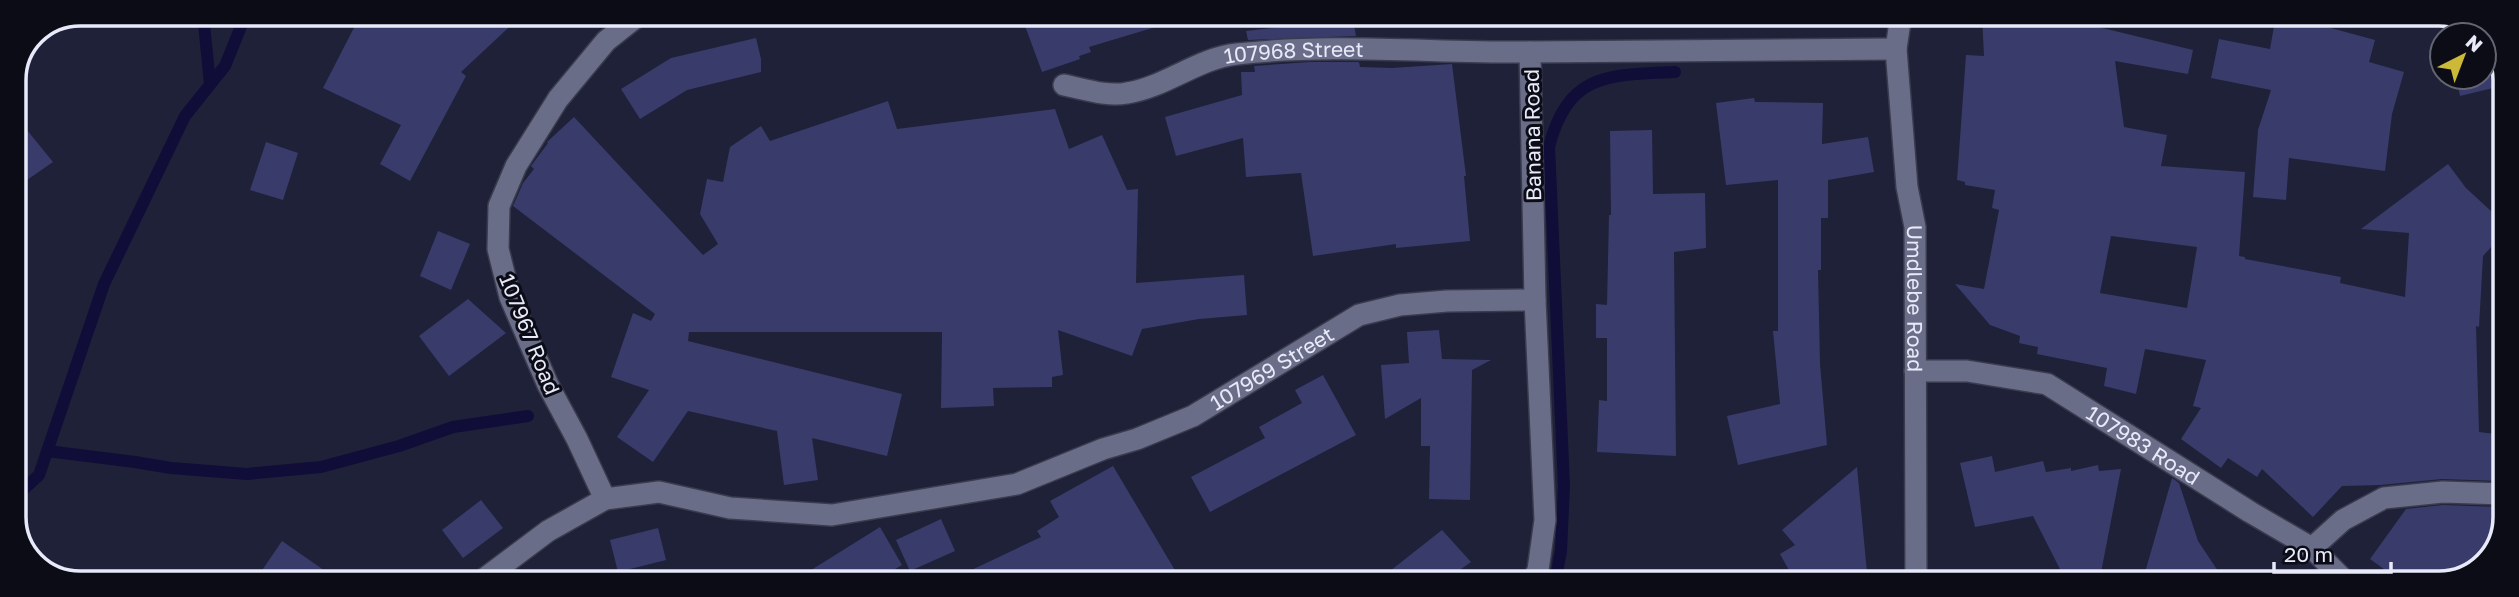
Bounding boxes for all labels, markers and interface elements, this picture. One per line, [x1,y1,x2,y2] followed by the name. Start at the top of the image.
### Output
[2428,21,2498,91] north arrow
[2462,30,2488,56] text: N
[1222,36,1364,69] street label: 107968 Street
[1518,69,1546,201] street label: Banana Road
[1902,225,1928,372] street label: Umdlebe Road
[494,270,566,398] street label: 107967 Road
[1205,321,1338,416] street label: 107969 Street
[2082,399,2205,490] street label: 107983 Road
[2274,530,2391,574] scale bar
[2284,541,2333,567] text: 20 m

